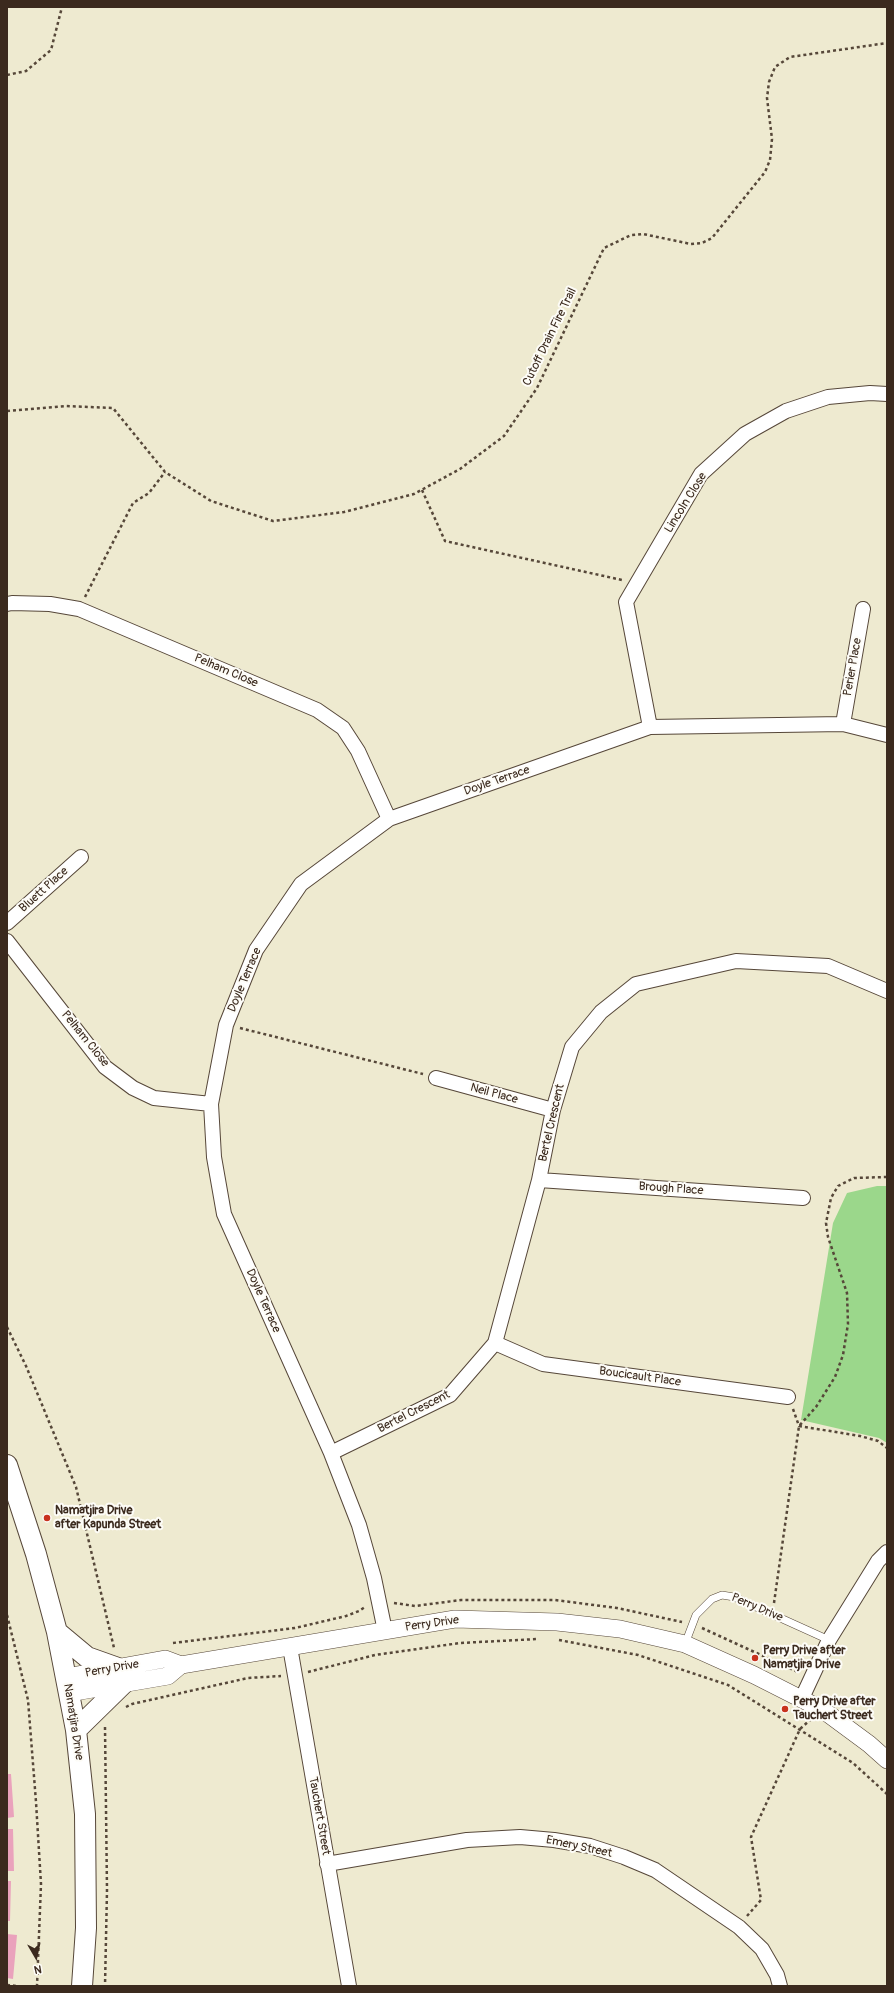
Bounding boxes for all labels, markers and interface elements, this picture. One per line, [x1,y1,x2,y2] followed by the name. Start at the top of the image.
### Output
[520,286,580,388] street label: Cutoff Drain Fire Trail
[662,470,710,536] street label: Lincoln Close
[841,637,865,697] street label: Perier Place
[192,651,260,691] street label: Pelham Close
[462,763,532,799] street label: Doyle Terrace
[17,864,71,916] street label: Bluett Place
[225,946,265,1014] street label: Doyle Terrace
[58,1008,112,1070] street label: Pelham Close
[469,1081,519,1107] street label: Neil Place
[536,1083,568,1163] street label: Bertel Crescent
[638,1180,704,1198] street label: Brough Place
[242,1267,284,1335] street label: Doyle Terrace
[598,1364,682,1390] street label: Boucicault Place
[375,1388,453,1436] street label: Bertel Crescent
[55,1504,161,1532] place label: Namatjira Drive after Kapunda Street
[42,1513,52,1523] marker: Namatjira Drive after Kapunda Street
[729,1591,785,1625] street label: Perry Drive
[404,1613,460,1635] street label: Perry Drive
[763,1644,846,1672] place label: Perry Drive after Namatjira Drive
[750,1653,760,1663] marker: Perry Drive after Namatjira Drive
[84,1657,140,1681] street label: Perry Drive
[60,1683,86,1761] street label: Namatjira Drive
[793,1695,876,1723] place label: Perry Drive after Tauchert Street
[780,1704,790,1714] marker: Perry Drive after Tauchert Street
[305,1776,333,1856] street label: Tauchert Street
[545,1833,613,1861] street label: Emery Street
[16,1937,56,1977] north arrow
[33,1962,43,1976] text: N

